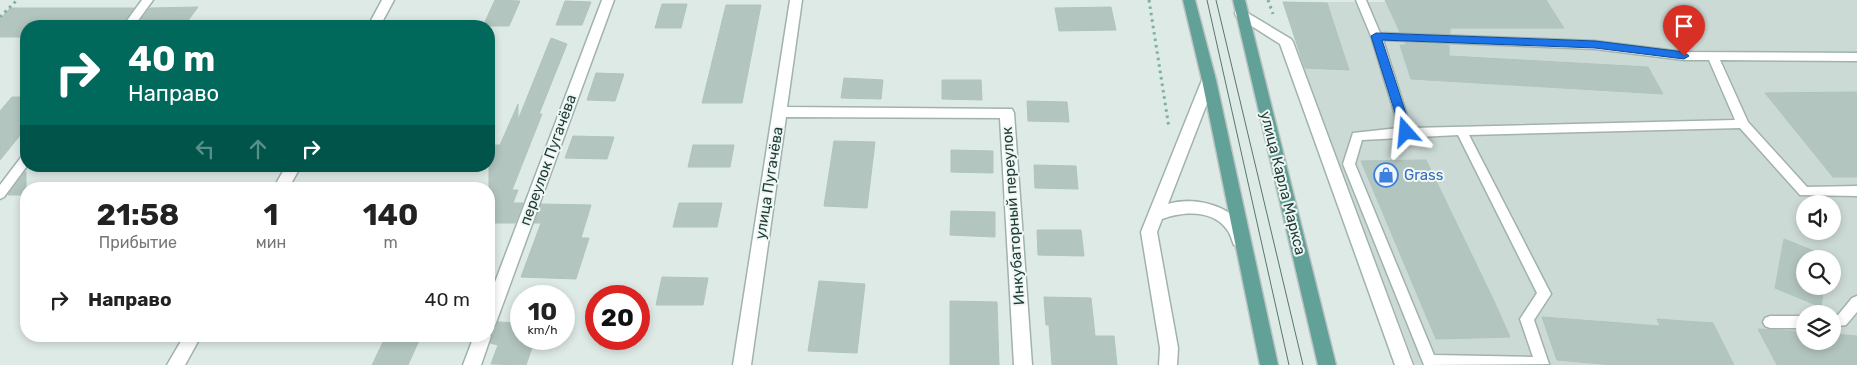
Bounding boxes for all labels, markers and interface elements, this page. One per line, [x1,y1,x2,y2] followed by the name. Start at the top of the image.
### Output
[1663,5,1705,56] pin
[1670,12,1698,40] icon: arrive
[128,38,215,80] text: 40 m
[45,40,110,105] icon: right
[128,80,219,107] text: Направо
[516,92,580,228] street label: переулок Пугачёва
[1379,105,1431,157] position arrow
[1256,109,1310,257] street label: улица Карла Маркса
[751,125,787,241] street label: улица Пугачёва
[998,126,1028,306] street label: Инкубаторный переулок
[191,135,219,163] icon: left
[244,135,272,163] icon: ahead
[297,135,325,163] icon: right
[1373,162,1399,188] shop icon: Grass
[1404,166,1444,184] place label: Grass
[1796,195,1841,350] map controls
[1796,195,1841,240] button: sound
[96,197,179,233] text: 21:58
[264,197,278,233] text: 1
[363,197,419,233] text: 140
[99,233,177,252] text: Прибытие
[256,233,286,252] text: мин
[383,233,398,252] text: m
[1796,250,1841,295] button: search
[585,285,650,350] speed limit sign: 20
[45,286,73,314] icon: right
[88,288,172,311] text: Направо
[425,288,470,311] text: 40 m
[528,297,557,326] text: 10
[1796,305,1841,350] button: layers
[528,323,557,337] text: km/h

